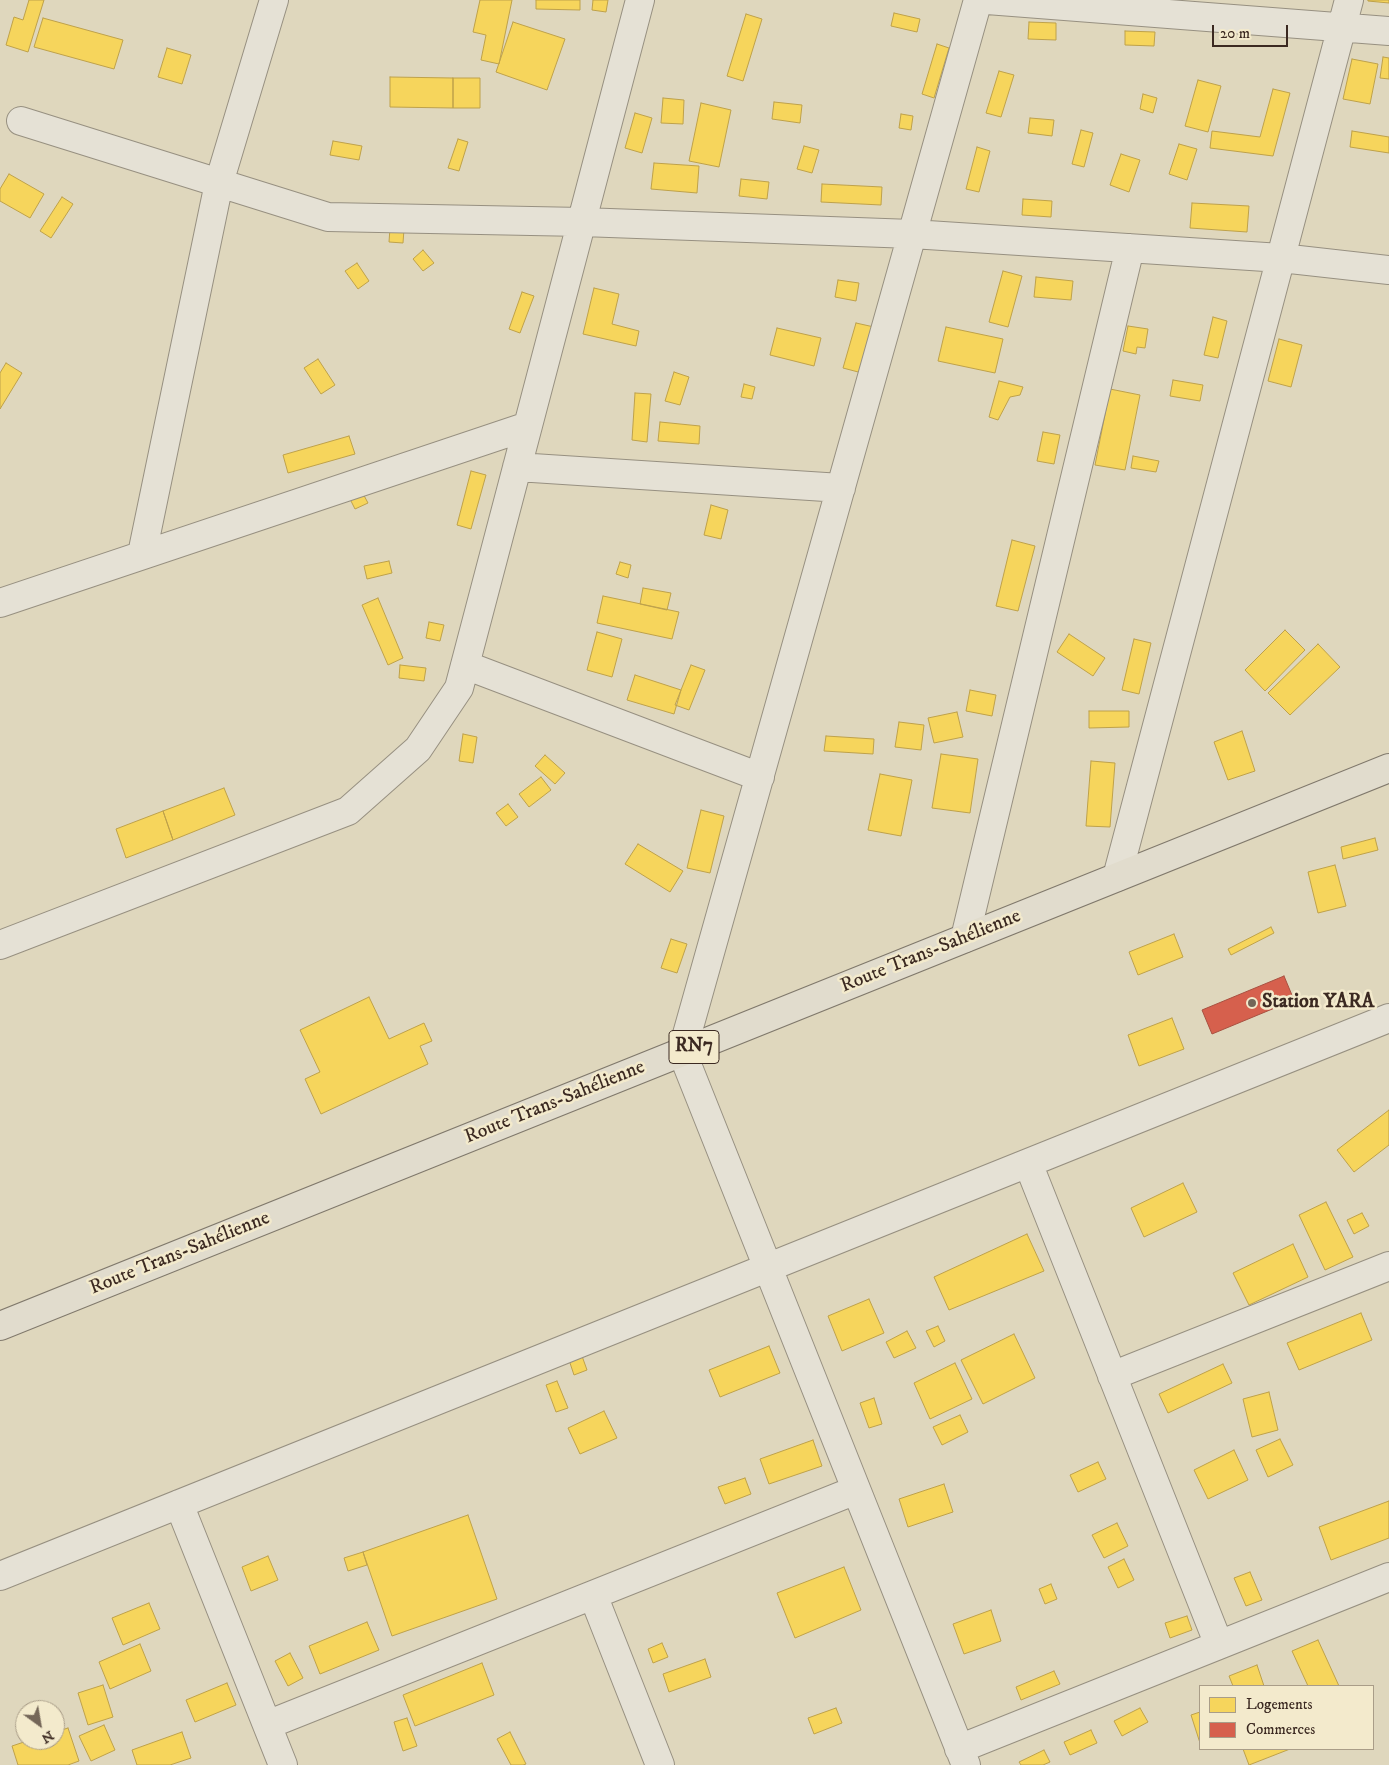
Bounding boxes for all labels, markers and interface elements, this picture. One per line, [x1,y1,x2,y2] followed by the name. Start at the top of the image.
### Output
[1214,15,1290,47] scale bar
[1220,24,1250,43] text: 20 m
[837,905,1025,999] street label: Route Trans-Sahélienne
[1262,991,1374,1015] place label: Station YARA
[1246,997,1258,1009] marker: Station YARA
[669,1030,719,1064] road number: RN7
[461,1056,649,1150] street label: Route Trans-Sahélienne
[86,1207,274,1301] street label: Route Trans-Sahélienne
[1199,1685,1374,1750] legend
[1246,1695,1313,1714] text: Logements
[15,1700,65,1750] north arrow
[1246,1720,1315,1739] text: Commerces
[38,1726,57,1748] text: N

